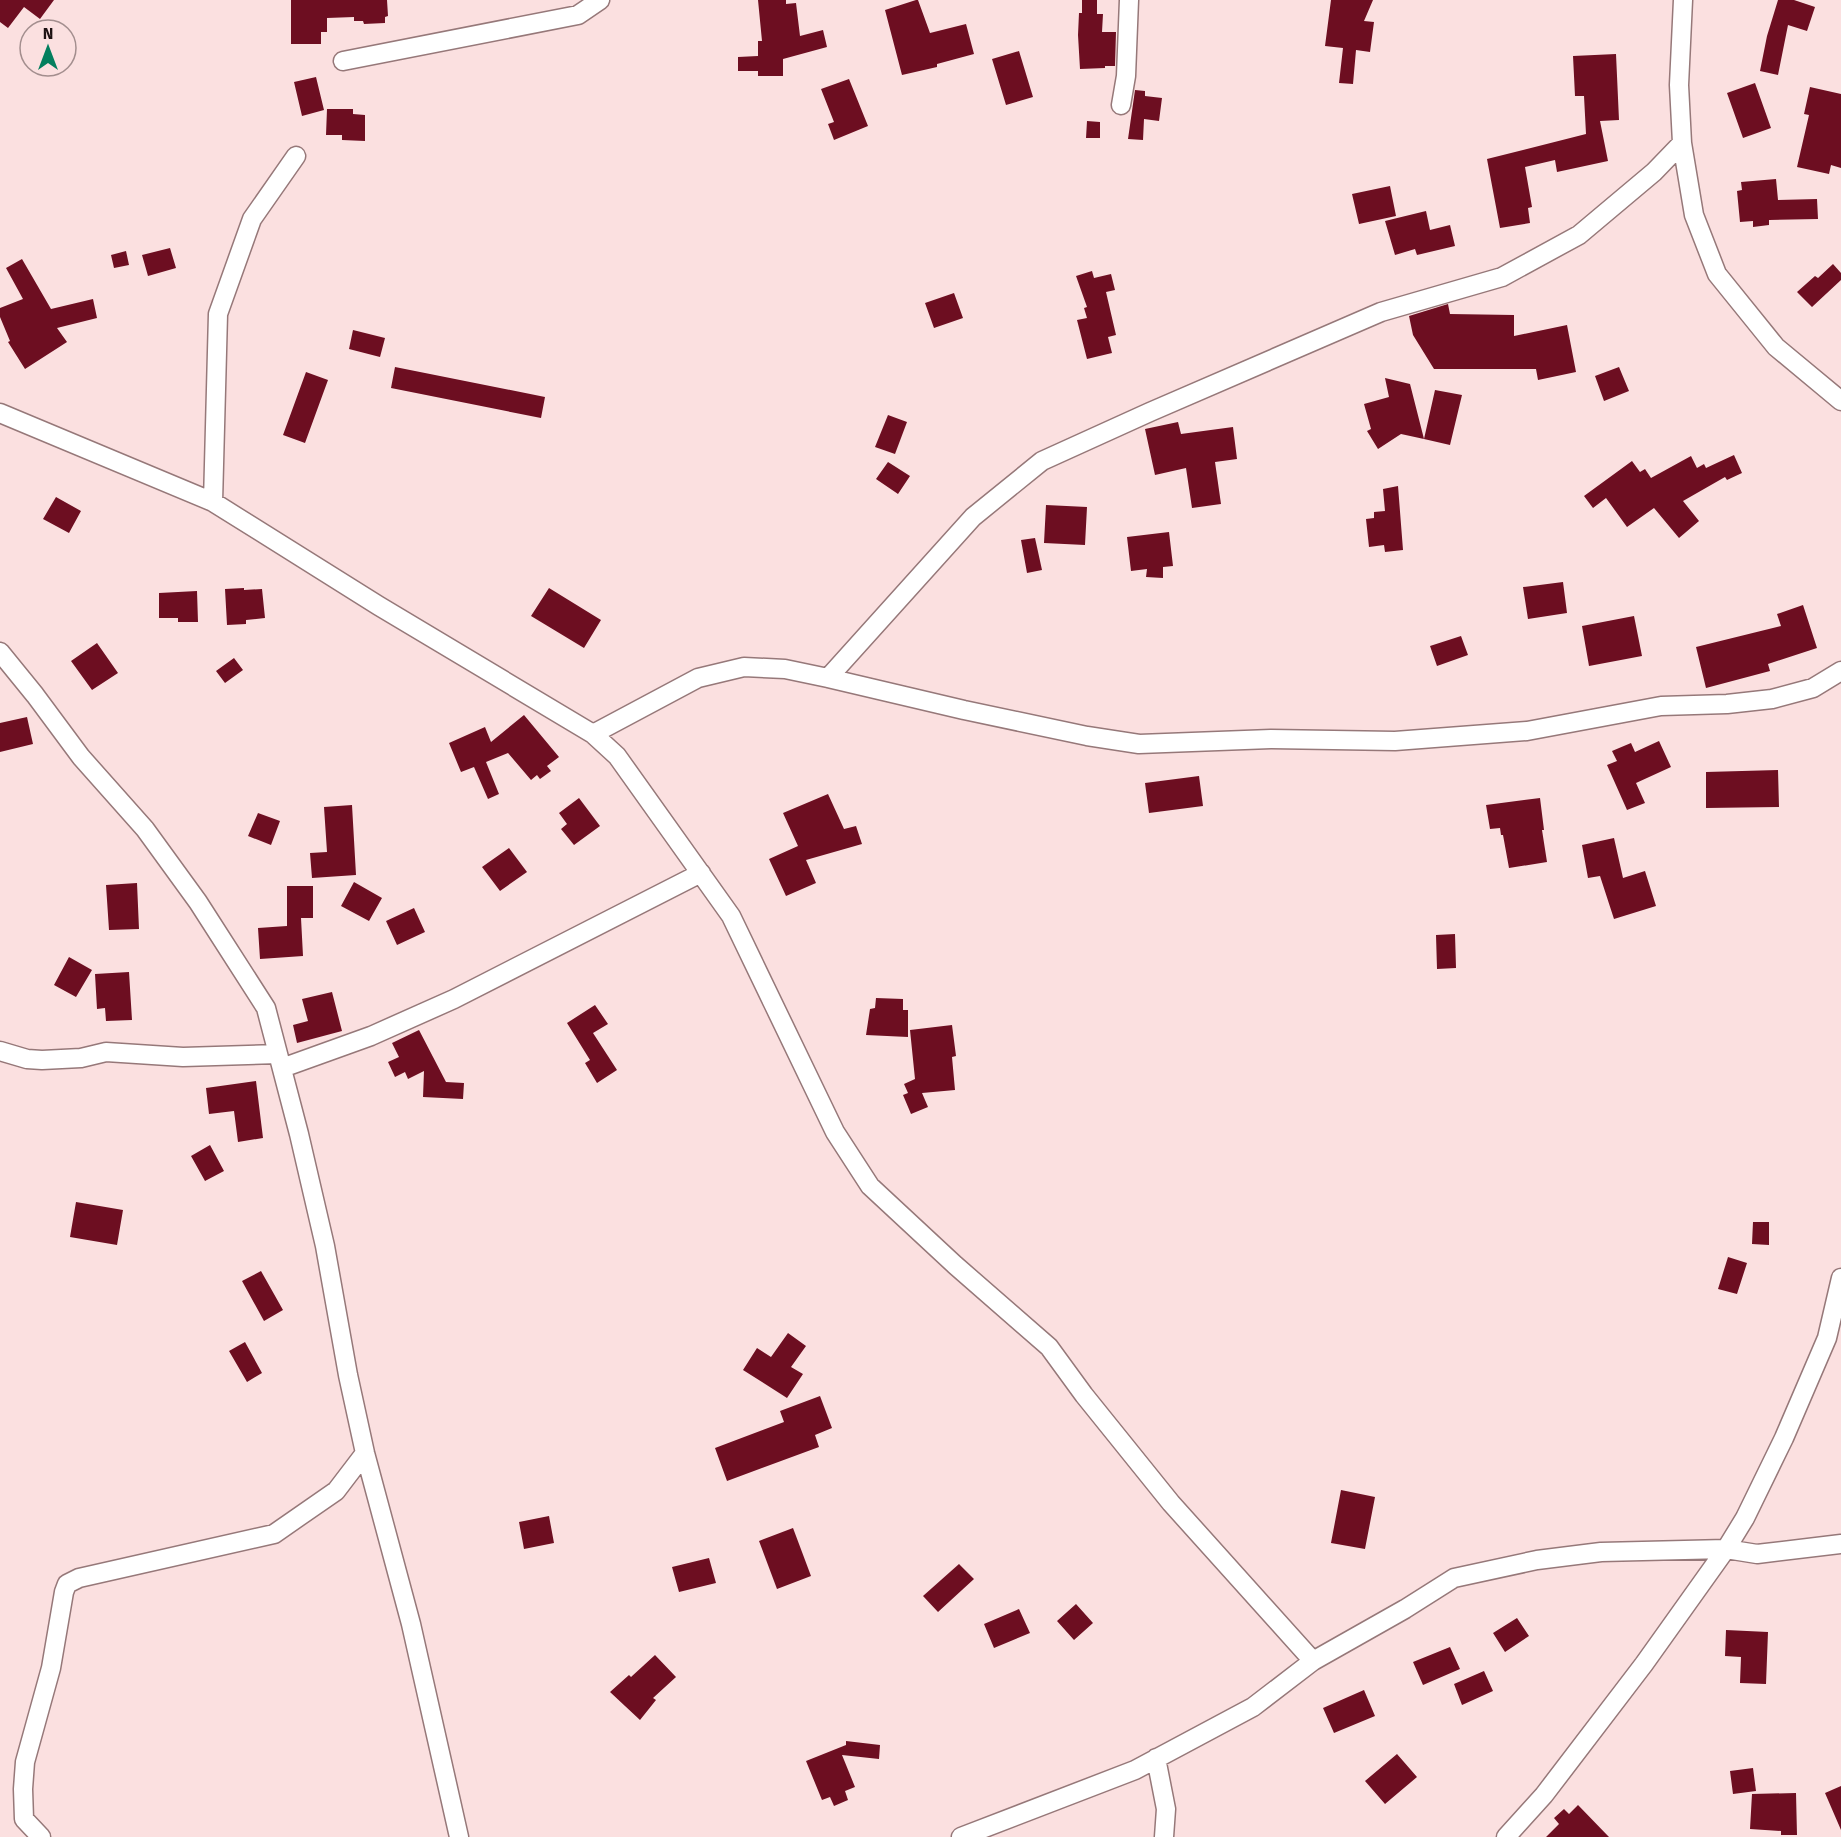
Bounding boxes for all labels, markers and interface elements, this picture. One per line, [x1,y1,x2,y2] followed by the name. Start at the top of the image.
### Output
[18,18,78,78] north arrow
[43,24,53,43] text: N

